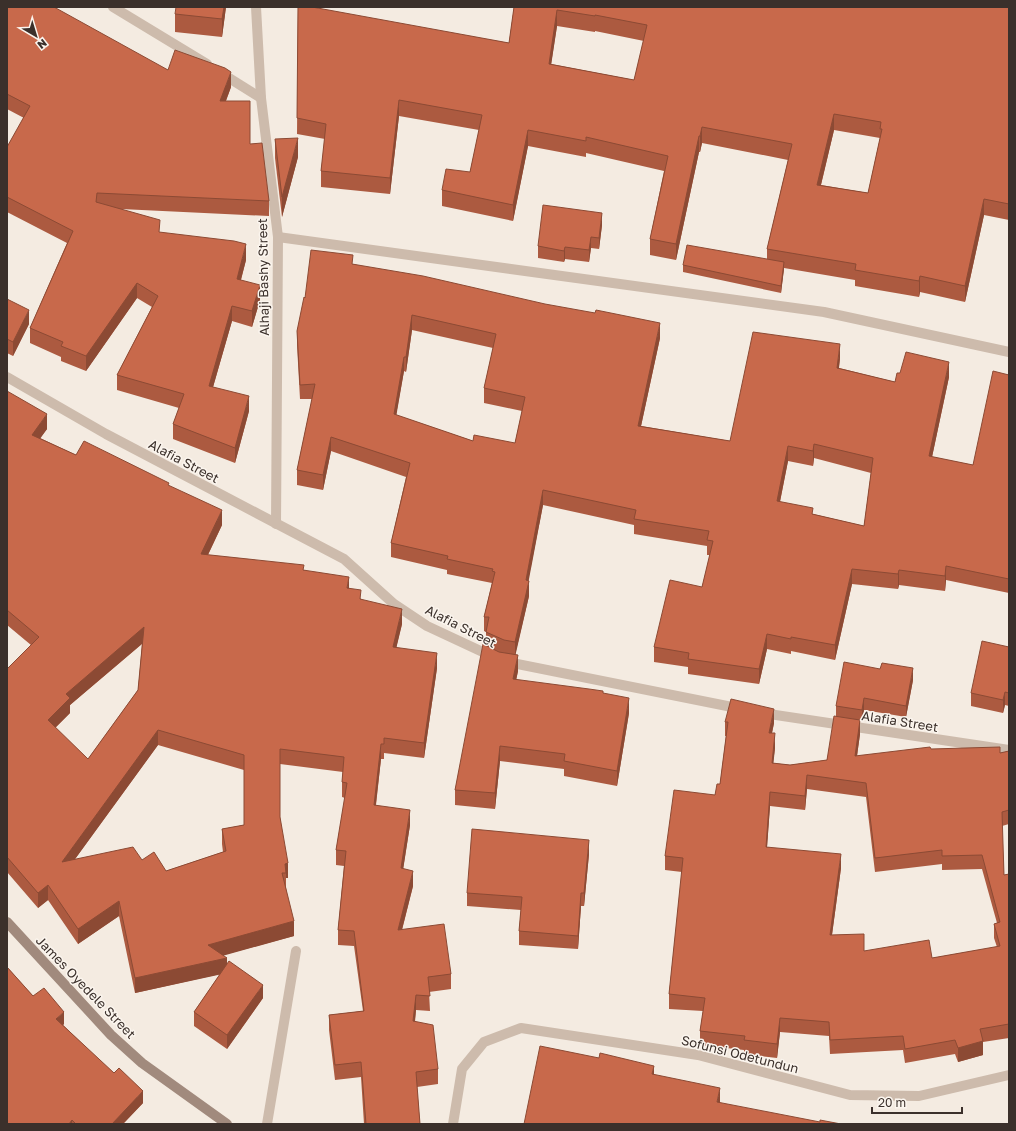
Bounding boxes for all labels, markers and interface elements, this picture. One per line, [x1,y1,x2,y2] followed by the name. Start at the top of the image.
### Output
[16,16,56,56] north arrow
[35,37,50,52] text: N
[254,218,272,336] street label: Alhaji Bashy Street
[146,436,222,486] street label: Alafia Street
[423,601,499,651] street label: Alafia Street
[861,707,939,735] street label: Alafia Street
[33,932,139,1042] street label: James Oyedele Street
[680,1032,800,1076] street label: Sofunsi Odetundun
[872,1089,962,1115] scale bar
[878,1095,906,1110] text: 20 m

